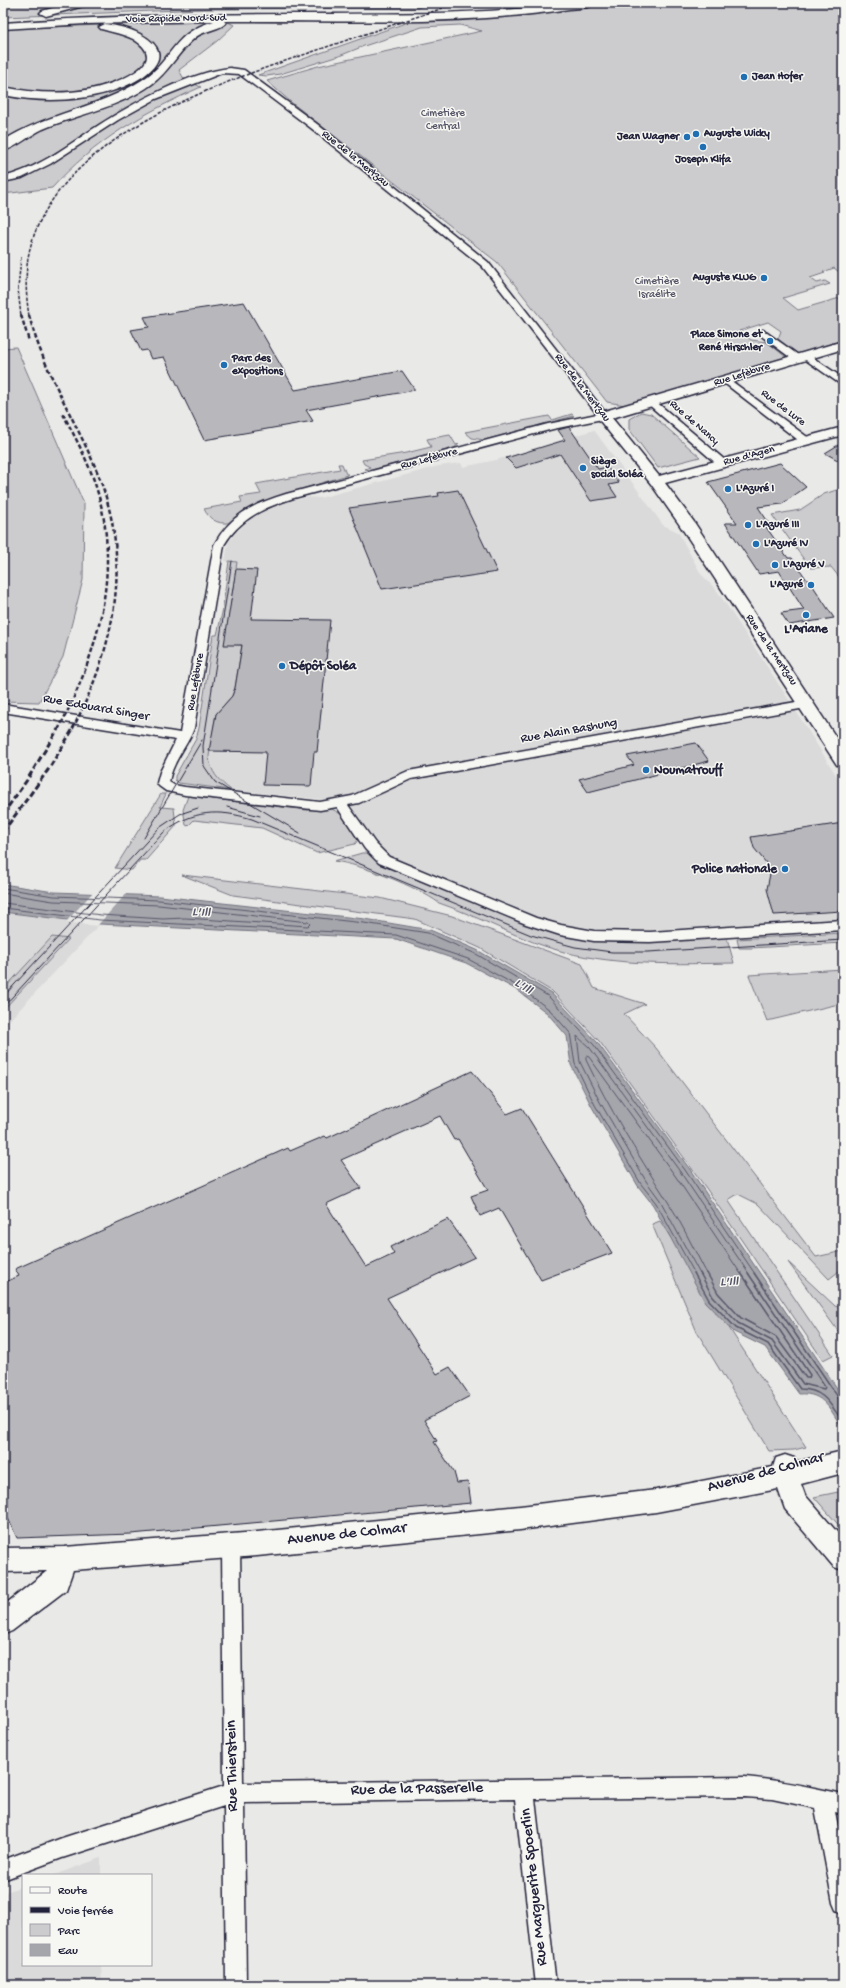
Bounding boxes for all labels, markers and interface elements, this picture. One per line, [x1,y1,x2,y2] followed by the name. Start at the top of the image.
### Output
[125,12,228,26] street label: Voie Rapide Nord-Sud
[751,70,803,83] place label: Jean Hofer
[739,72,749,82] marker: Jean Hofer
[421,108,465,133] park label: Cimetière Central
[703,127,770,141] place label: Auguste Wicky
[319,128,391,190] street label: Rue de la Mertzau
[691,129,701,139] marker: Auguste Wicky
[616,131,680,144] place label: Jean Wagner
[682,132,692,142] marker: Jean Wagner
[698,142,708,152] marker: Joseph Klifa
[674,153,732,166] place label: Joseph Klifa
[692,271,757,285] place label: Auguste KLUG
[759,273,769,283] marker: Auguste KLUG
[635,276,679,301] park label: Cimetière Israélite
[690,328,763,354] place label: Place Simone et René Hirschler
[765,336,775,346] marker: Place Simone et René Hirschler
[552,352,612,424] street label: Rue de la Mertzau
[231,353,284,378] place label: Parc des expositions
[219,360,229,370] marker: Parc des expositions
[712,360,772,389] street label: Rue Lefèbvre
[758,387,808,429] street label: Rue de Lure
[667,398,722,448] street label: Rue de Nancy
[722,443,776,469] street label: Rue d'Agen
[399,445,459,472] street label: Rue Lefèbvre
[591,455,644,481] place label: Siège social Soléa
[578,463,588,473] marker: Siège social Soléa
[736,482,774,495] place label: L'Azuré I
[723,484,733,494] marker: L'Azuré I
[756,518,800,531] place label: L'Azuré III
[743,520,753,530] marker: L'Azuré III
[764,537,808,550] place label: L'Azuré IV
[751,539,761,549] marker: L'Azuré IV
[783,558,825,571] place label: L'Azuré V
[770,560,780,570] marker: L'Azuré V
[770,578,804,591] place label: L'Azuré
[806,580,816,590] marker: L'Azuré
[801,610,811,620] marker: L'Ariane
[743,612,799,688] street label: Rue de la Mertzau
[784,622,829,637] place label: L'Ariane
[184,652,207,712] street label: Rue Lefèbvre
[289,659,357,675] place label: Dépôt Soléa
[277,661,287,671] marker: Dépôt Soléa
[42,691,152,725] street label: Rue Edouard Singer
[520,715,618,747] street label: Rue Alain Bashung
[654,762,725,778] place label: Noumatrouff
[641,765,651,775] marker: Noumatrouff
[691,862,778,877] place label: Police nationale
[780,864,790,874] marker: Police nationale
[191,904,212,922] water label: L'Ill
[511,975,536,1000] water label: L'Ill
[720,1274,739,1291] water label: L'Ill
[706,1448,828,1498] street label: Avenue de Colmar
[286,1519,409,1551] street label: Avenue de Colmar
[223,1720,243,1812] street label: Rue Thierstein
[351,1779,484,1801] street label: Rue de la Passerelle
[517,1807,553,1967] street label: Rue Marguerite Spoerlin
[22,1874,152,1966] legend
[58,1885,88,1899] text: Route
[57,1905,114,1919] text: Voie ferrée
[57,1925,81,1939] text: Parc
[58,1945,78,1959] text: Eau

